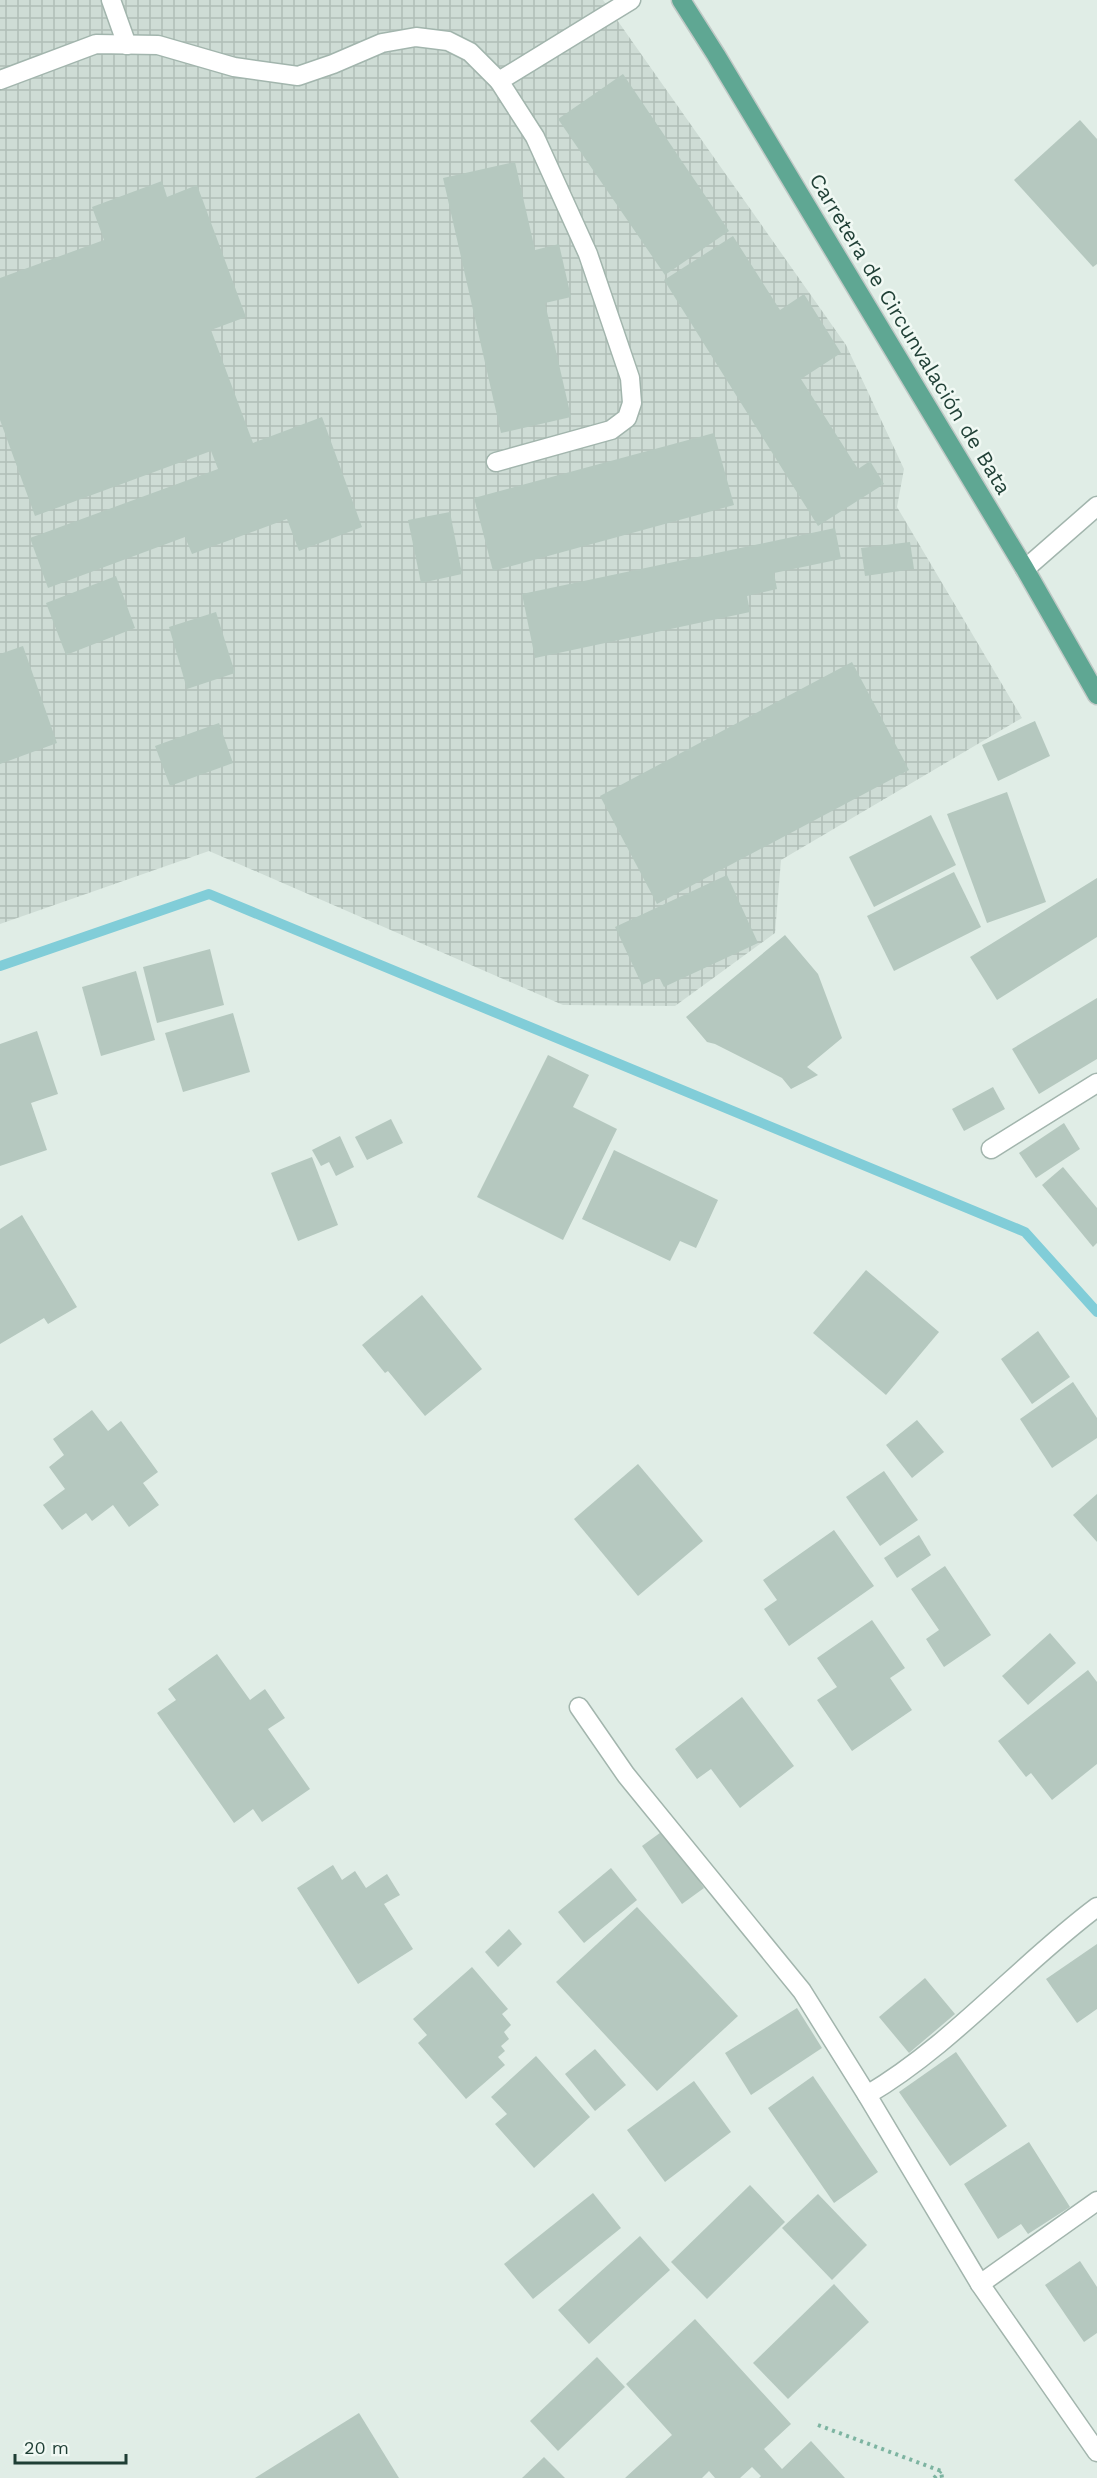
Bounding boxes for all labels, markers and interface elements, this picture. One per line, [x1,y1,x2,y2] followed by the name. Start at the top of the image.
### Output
[804,169,1016,499] street label: Carretera de Circunvalación de Bata
[15,2427,126,2465] scale bar
[24,2437,69,2458] text: 20 m

